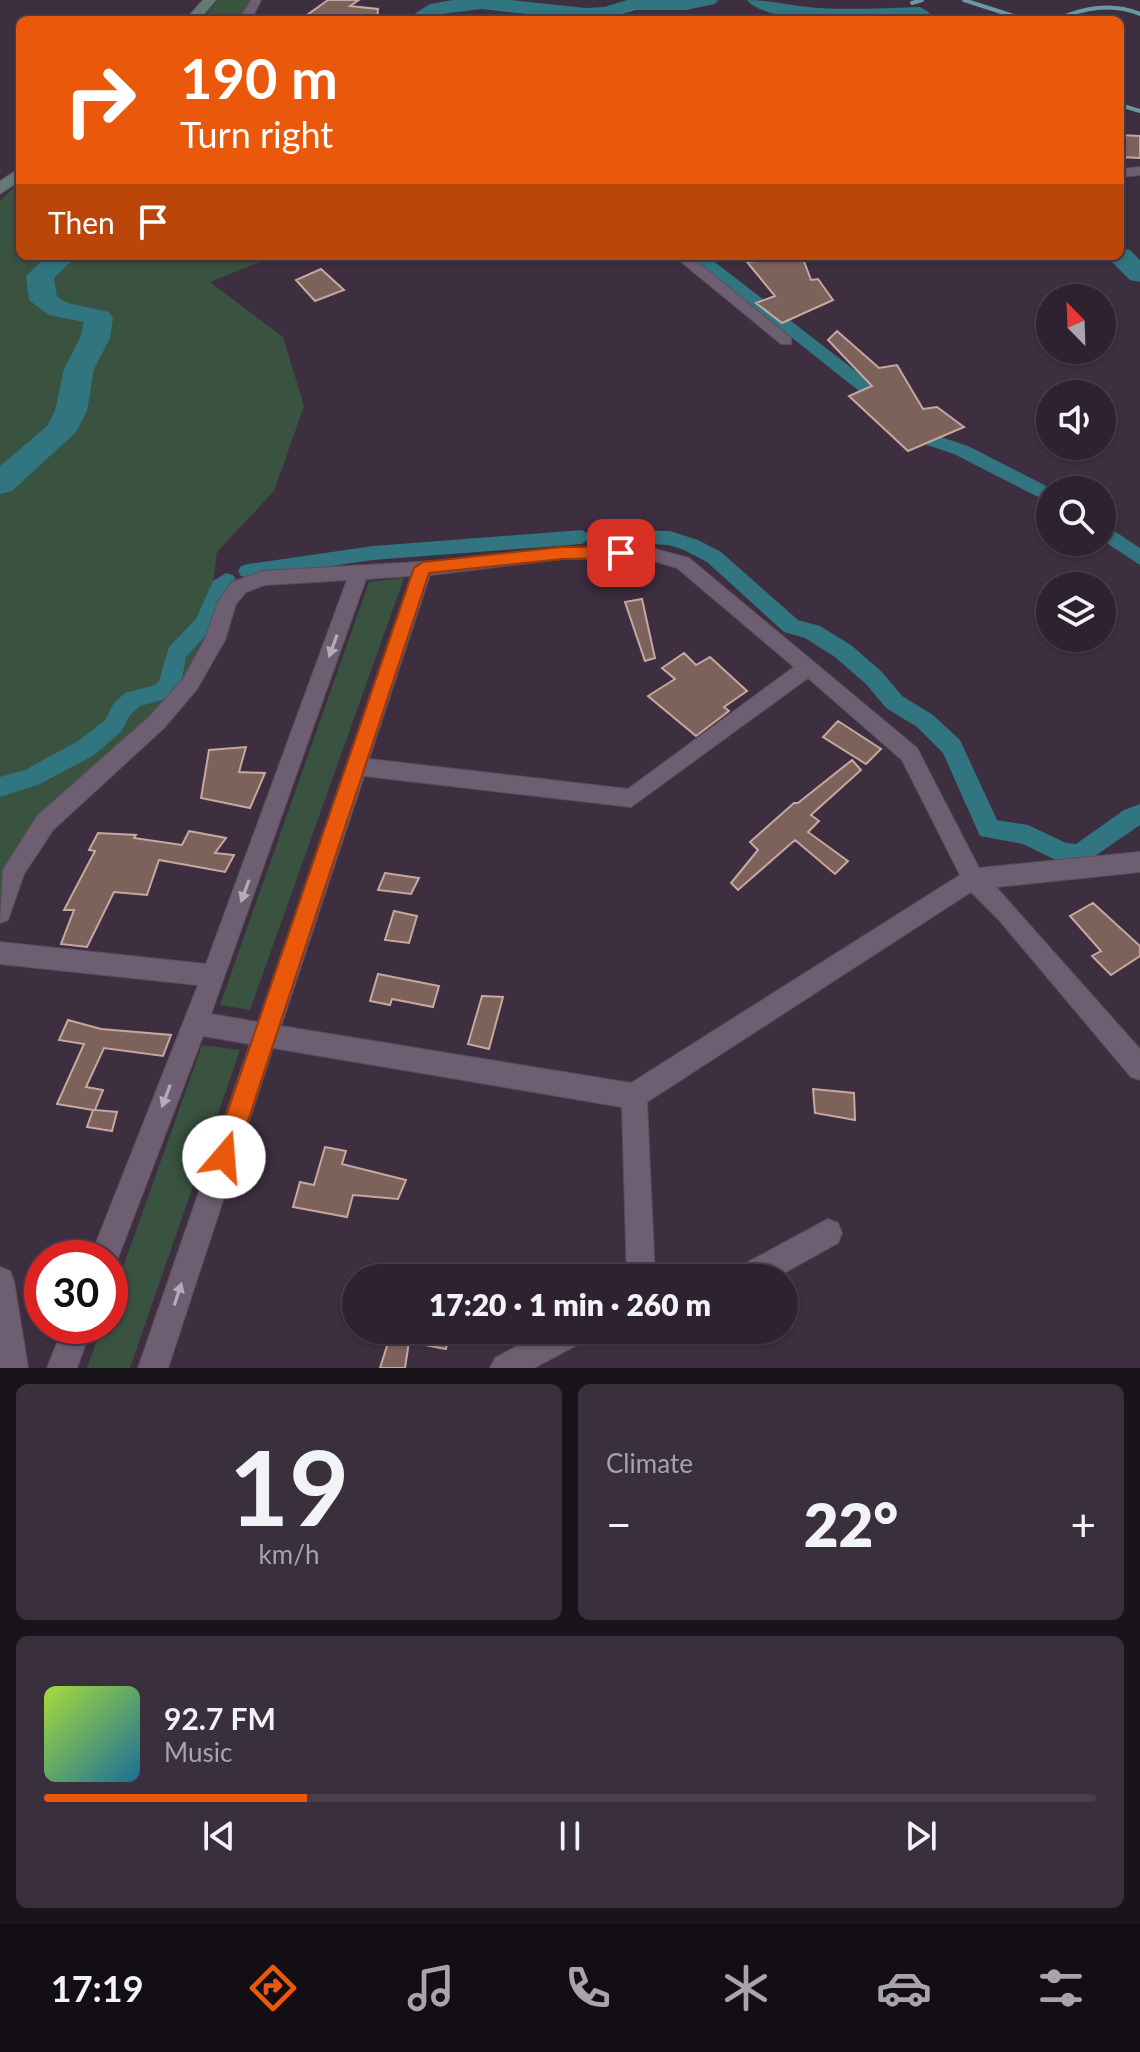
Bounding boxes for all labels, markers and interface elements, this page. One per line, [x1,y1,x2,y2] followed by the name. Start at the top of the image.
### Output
[180,44,338,111] text: 190 m
[48,48,152,152] icon: right
[180,112,333,156] text: Turn right
[131,200,175,244] icon: arrive
[48,204,115,240] text: Then
[1036,284,1116,364] north arrow
[1036,284,1116,652] map controls
[1036,380,1116,460] button: sound
[1036,476,1116,556] button: search
[587,519,655,587] pin
[599,531,643,575] icon: arrive
[1036,572,1116,652] button: layers
[326,634,339,658] one-way arrow
[238,879,250,903] one-way arrow
[159,1084,172,1108] one-way arrow
[182,1115,266,1199] position arrow
[24,1240,128,1344] speed limit sign: 30
[172,1282,185,1306] one-way arrow
[429,1286,711,1322] text: 17:20 · 1 min · 260 m
[229,1423,349,1548] text: 19
[606,1447,693,1479] text: Climate
[804,1488,898,1560] text: 22°
[606,1498,632,1550] text: −
[1070,1498,1096,1550] text: +
[259,1538,319,1570] text: km/h
[164,1700,276,1736] text: 92.7 FM
[164,1736,232,1768] text: Music
[197,1814,241,1858] icon: previous
[548,1814,592,1858] icon: pause
[899,1814,943,1858] icon: next
[245,1960,301,2016] icon: directions
[403,1960,459,2016] icon: music
[560,1960,616,2016] icon: phone
[718,1960,774,2016] icon: climate
[876,1960,932,2016] icon: car
[1033,1960,1089,2016] icon: filters
[51,1966,144,2010] text: 17:19

